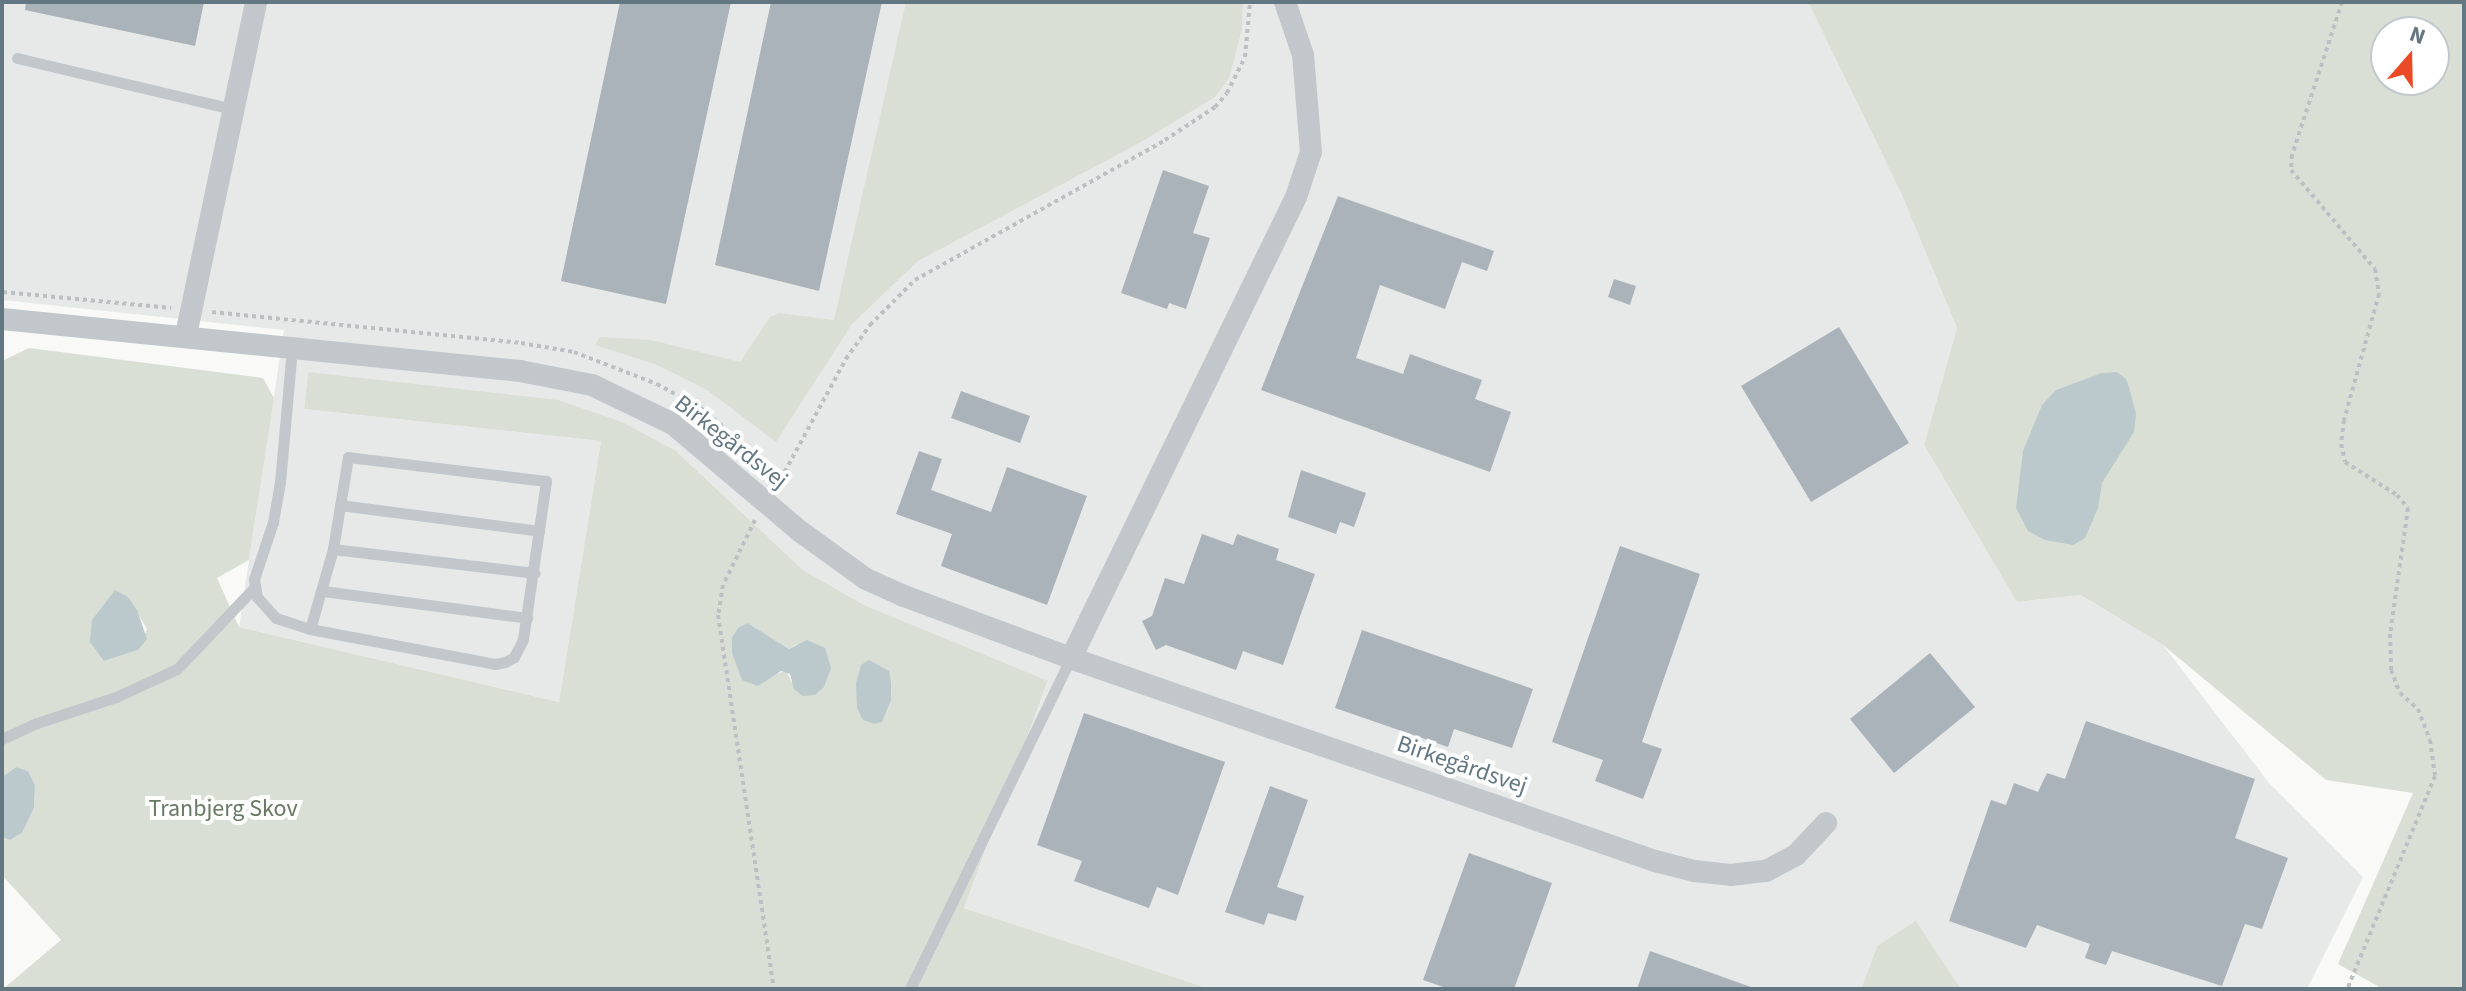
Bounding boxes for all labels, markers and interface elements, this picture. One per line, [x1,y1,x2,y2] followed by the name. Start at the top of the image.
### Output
[2370,16,2450,96] north arrow
[2405,18,2430,53] text: N
[669,389,793,495] street label: Birkegårdsvej
[1393,729,1531,801] street label: Birkegårdsvej
[148,795,298,823] park label: Tranbjerg Skov

